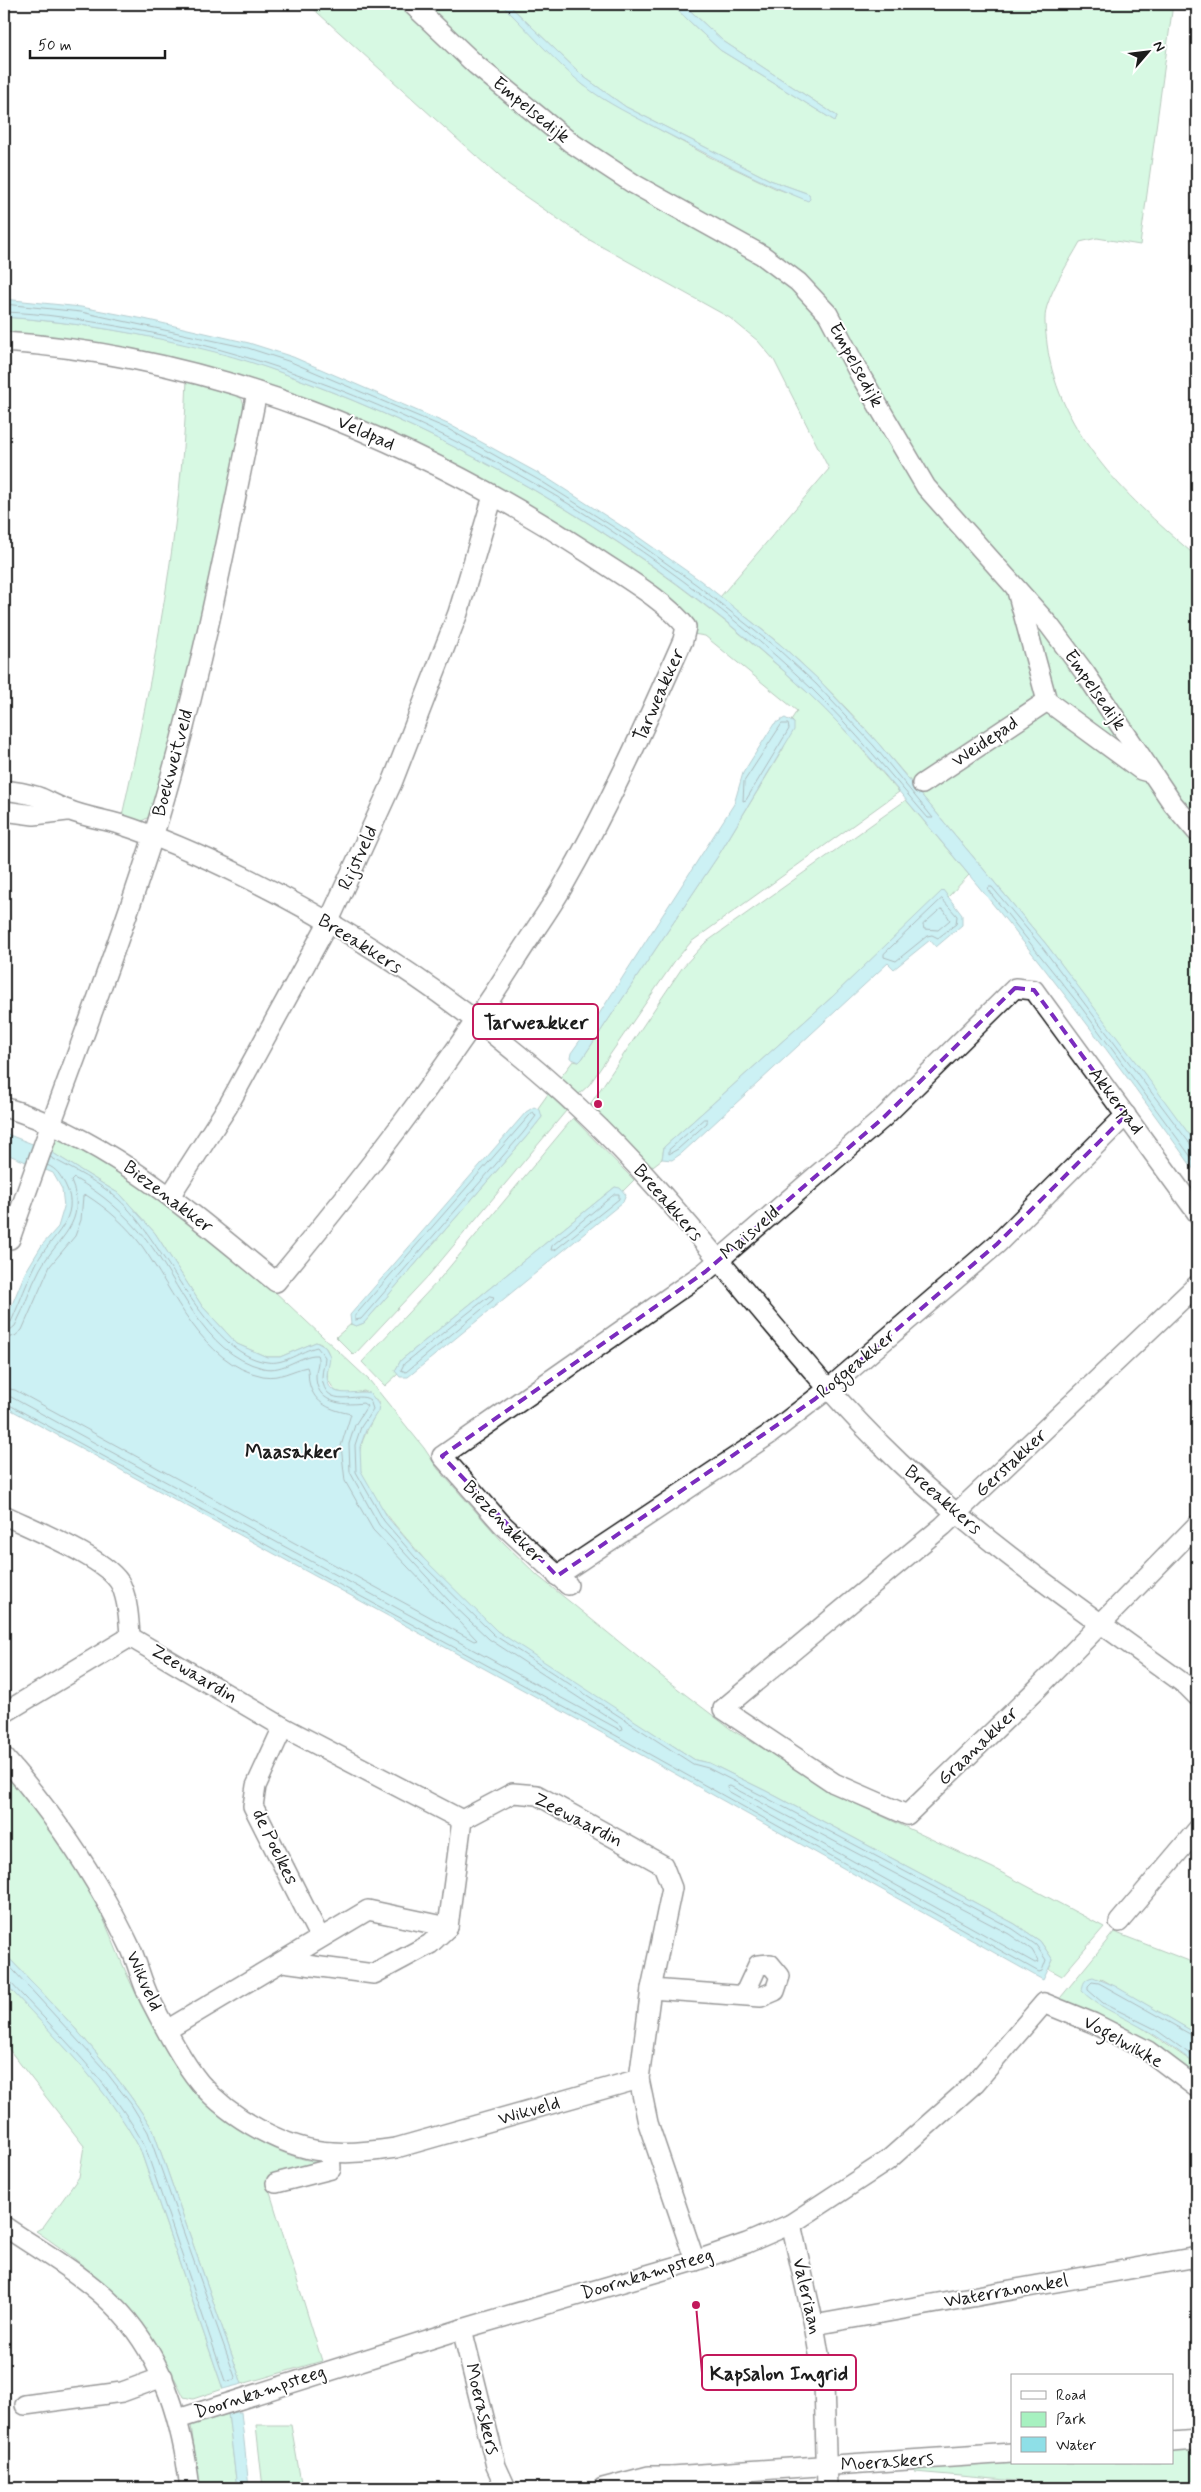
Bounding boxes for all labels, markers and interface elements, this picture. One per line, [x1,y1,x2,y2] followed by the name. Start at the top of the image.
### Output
[30,28,165,60] scale bar
[1124,28,1174,78] north arrow
[38,36,72,56] text: 50 m
[1148,38,1169,55] text: N
[486,71,575,150] street label: Empelsedijk
[822,318,890,413] street label: Empelsedijk
[333,409,399,457] street label: Veldpad
[627,644,691,746] street label: Tarweakker
[1057,645,1132,736] street label: Empelsedijk
[147,707,199,819] street label: Boekweitveld
[947,711,1023,773] street label: Weidepad
[332,822,385,895] street label: Rijstveld
[313,908,407,980] street label: Breeakkers
[473,1004,598,1039] callout: Tarweakker
[484,1010,589,1037] text: Tarweakker
[1083,1062,1149,1140] street label: Akkerpad
[118,1155,218,1239] street label: Biezenakker
[627,1159,709,1247] street label: Breeakkers
[715,1200,785,1266] street label: Maïsveld
[811,1323,903,1407] street label: Roggeakker
[970,1423,1053,1503] street label: Gerstakker
[245,1439,342,1466] district label: Maasakker
[899,1459,987,1541] street label: Breeakkers
[457,1475,549,1569] street label: Biezenakker
[146,1638,242,1710] street label: Zeewaardin
[932,1701,1024,1791] street label: Graanakker
[529,1787,627,1853] street label: Zeewaardin
[246,1805,304,1889] street label: de Poelkes
[120,1947,168,2015] street label: Wikveld
[1077,2010,1168,2077] street label: Vogelwikke
[495,2090,563,2132] street label: Wikveld
[578,2242,716,2307] street label: Doornkampsteeg
[786,2255,828,2337] street label: Valeriaan
[942,2268,1070,2314] street label: Waterranonkel
[702,2355,856,2390] callout: Kapsalon Ingrid
[191,2359,329,2426] street label: Doornkampsteeg
[459,2361,505,2457] street label: Moeraskers
[710,2361,848,2388] text: Kapsalon Ingrid
[1011,2374,1174,2464] legend
[1056,2386,1086,2406] text: Road
[1056,2410,1086,2430] text: Park
[1056,2436,1096,2456] text: Water
[840,2446,934,2478] street label: Moeraskers

